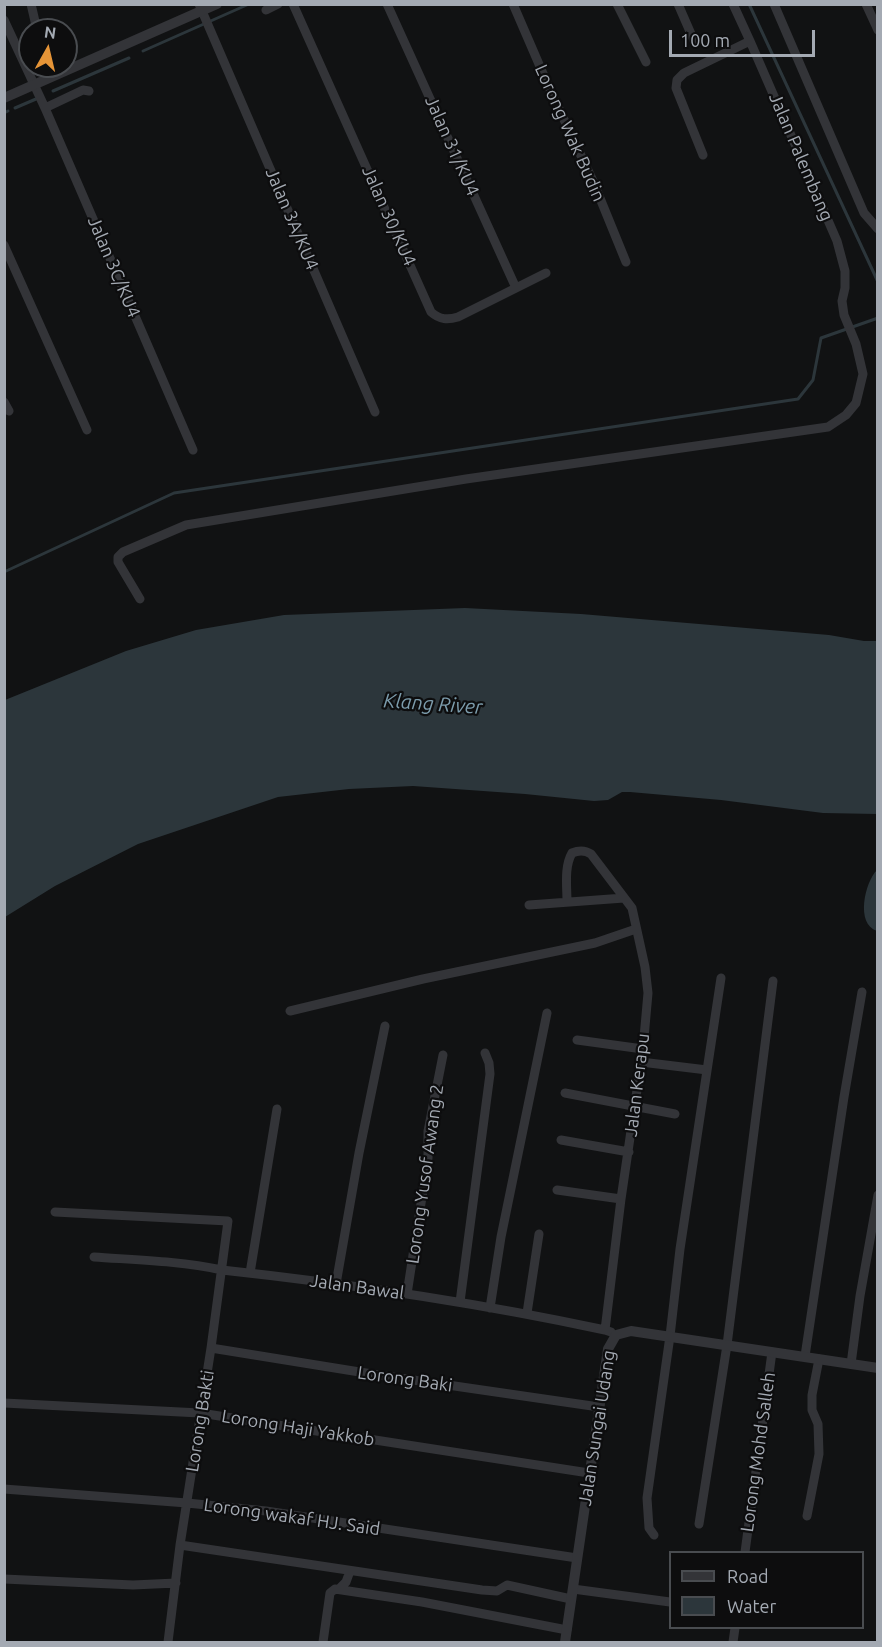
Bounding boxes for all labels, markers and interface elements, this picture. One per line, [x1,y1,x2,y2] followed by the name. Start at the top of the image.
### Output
[18,18,78,78] north arrow
[672,18,818,56] scale bar
[43,22,57,42] text: N
[680,30,730,50] text: 100 m
[530,61,610,205] street label: Lorong Wak Budin
[764,90,838,224] street label: Jalan Palembang
[420,93,484,199] street label: Jalan 31/KU4
[357,163,421,269] street label: Jalan 30/KU4
[261,165,323,273] street label: Jalan 3A/KU4
[83,213,145,321] street label: Jalan 3C/KU4
[383,689,483,719] water label: Klang River
[620,1032,654,1138] street label: Jalan Kerapu
[402,1083,448,1265] street label: Lorong Yusof Awang 2
[308,1270,406,1304] street label: Jalan Bawal
[574,1349,620,1507] street label: Jalan Sungai Udang
[356,1362,454,1396] street label: Lorong Baki
[181,1368,219,1474] street label: Lorong Bakti
[736,1371,780,1533] street label: Lorong Mohd Salleh
[220,1405,376,1451] street label: Lorong Haji Yakkob
[202,1494,382,1540] street label: Lorong wakaf HJ. Said
[669,1551,864,1629] legend
[727,1566,769,1586] text: Road
[727,1596,776,1616] text: Water

